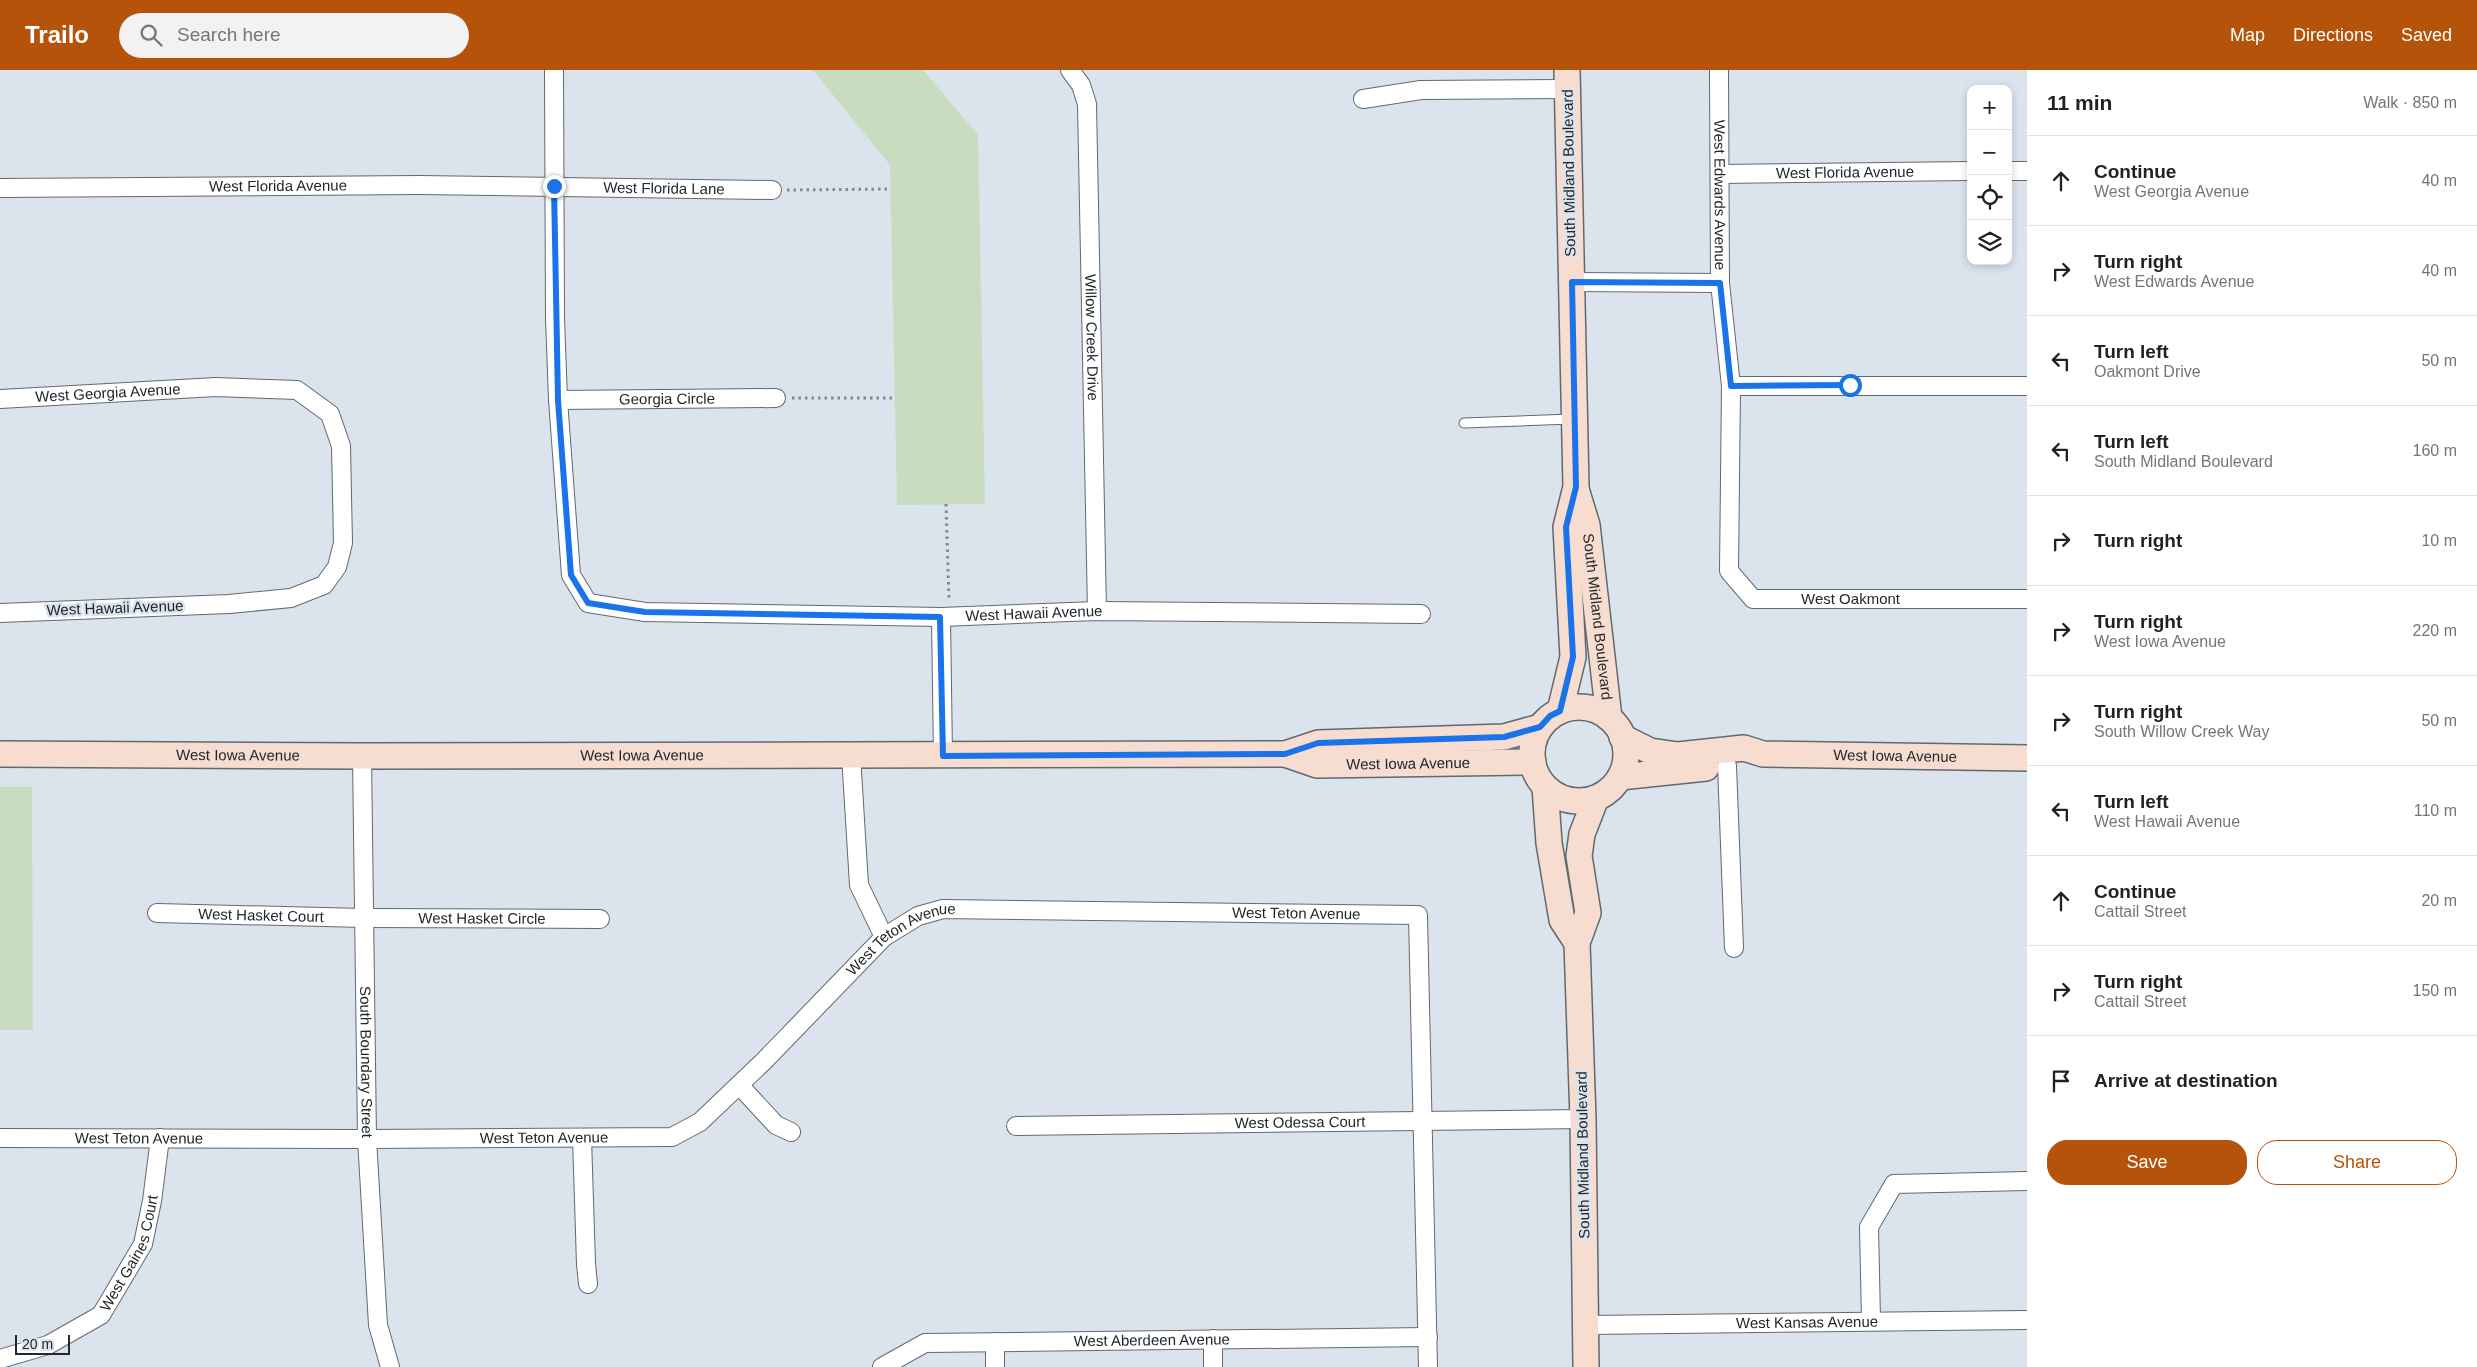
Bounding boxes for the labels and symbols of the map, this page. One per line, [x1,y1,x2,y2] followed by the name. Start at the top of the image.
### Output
[1559,89,1578,257] street label: South Midland Boulevard
[1711,120,1729,270] street label: West Edwards Avenue
[1776,163,1914,181] street label: West Florida Avenue
[543,175,566,198] route end
[209,177,347,195] street label: West Florida Avenue
[603,179,725,197] street label: West Florida Lane
[1082,274,1102,401] street label: Willow Creek Drive
[1839,374,1862,397] route start
[35,380,181,405] street label: West Georgia Avenue
[619,390,715,407] street label: Georgia Circle
[1580,532,1616,701] street label: South Midland Boulevard
[1801,590,1901,607] street label: West Oakmont
[46,597,184,618] street label: West Hawaii Avenue
[965,602,1102,624] street label: West Hawaii Avenue
[176,746,300,764] street label: West Iowa Avenue
[580,746,704,764] street label: West Iowa Avenue
[1833,746,1957,765] street label: West Iowa Avenue
[1346,754,1470,773] street label: West Iowa Avenue
[843,900,956,978] street label: West Teton Avenue
[1232,904,1361,922] street label: West Teton Avenue
[198,905,325,925] street label: West Hasket Court
[418,909,546,927] street label: West Hasket Circle
[357,986,376,1139] street label: South Boundary Street
[1573,1071,1592,1239] street label: South Midland Boulevard
[1235,1113,1366,1131] street label: West Odessa Court
[480,1128,608,1146] street label: West Teton Avenue
[75,1129,203,1147] street label: West Teton Avenue
[96,1193,161,1314] street label: West Gaines Court
[1736,1313,1878,1331] street label: West Kansas Avenue
[1073,1330,1230,1349] street label: West Aberdeen Avenue
[15,1332,70,1355] scale bar

